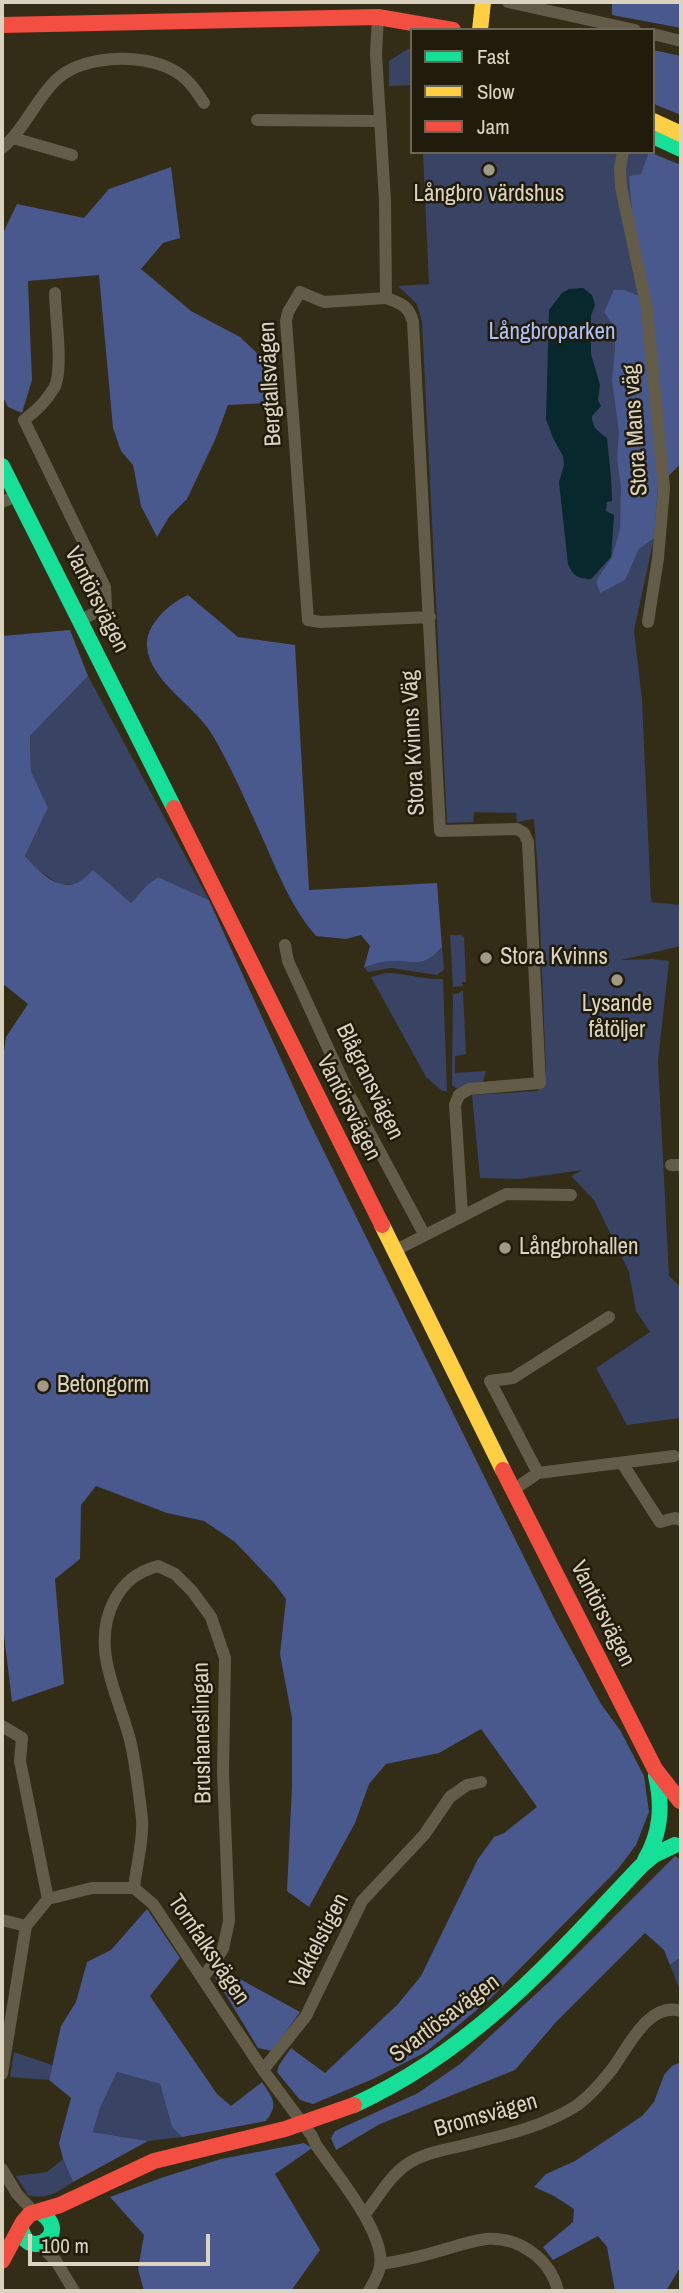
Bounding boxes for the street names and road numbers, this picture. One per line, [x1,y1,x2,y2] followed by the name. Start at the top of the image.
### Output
[254,321,288,447] street label: Bergtallsvägen
[618,363,654,497] street label: Stora Mans väg
[58,543,134,657] street label: Vantörsvägen
[396,670,432,816] street label: Stora Kvinns Väg
[329,1019,409,1145] street label: Blågransvägen
[310,1051,386,1165] street label: Vantörsvägen
[564,1557,640,1671] street label: Vantörsvägen
[188,1662,218,1804] street label: Brushaneslingan
[284,1889,356,1993] street label: Vaktelstigen
[161,1890,255,2010] street label: Tornfalksvägen
[385,1969,505,2069] street label: Svartlösavägen
[431,2088,541,2144] street label: Bromsvägen

